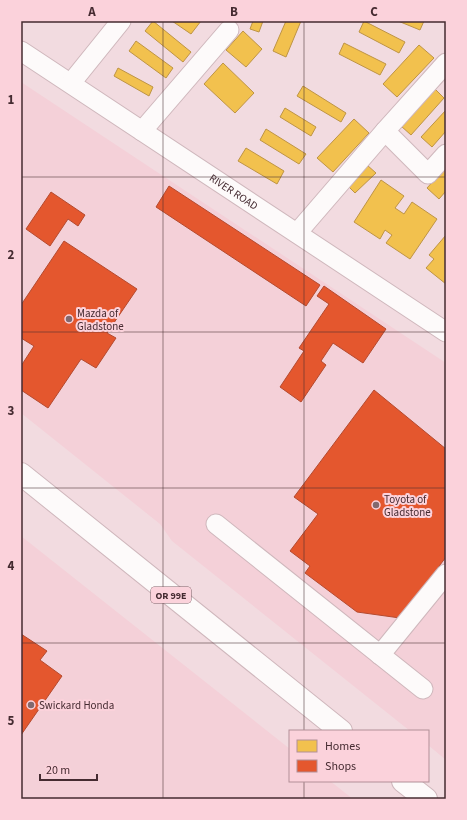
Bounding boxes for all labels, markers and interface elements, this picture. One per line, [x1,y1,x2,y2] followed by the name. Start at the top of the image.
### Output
[87,3,96,21] text: A
[230,3,238,21] text: B
[370,3,378,21] text: C
[8,91,15,109] text: 1
[206,171,261,214] street label: RIVER ROAD
[8,246,15,264] text: 2
[77,306,124,334] place label: Mazda of Gladstone
[64,314,74,324] marker: Mazda of Gladstone
[8,402,15,420] text: 3
[384,492,431,520] place label: Toyota of Gladstone
[371,500,381,510] marker: Toyota of Gladstone
[8,557,15,575] text: 4
[151,587,191,603] road number: OR 99E
[39,698,114,713] place label: Swickard Honda
[26,700,36,710] marker: Swickard Honda
[8,712,15,730] text: 5
[289,730,429,782] legend
[325,738,360,755] text: Homes
[40,756,97,782] scale bar
[325,758,356,775] text: Shops
[46,762,70,779] text: 20 m

